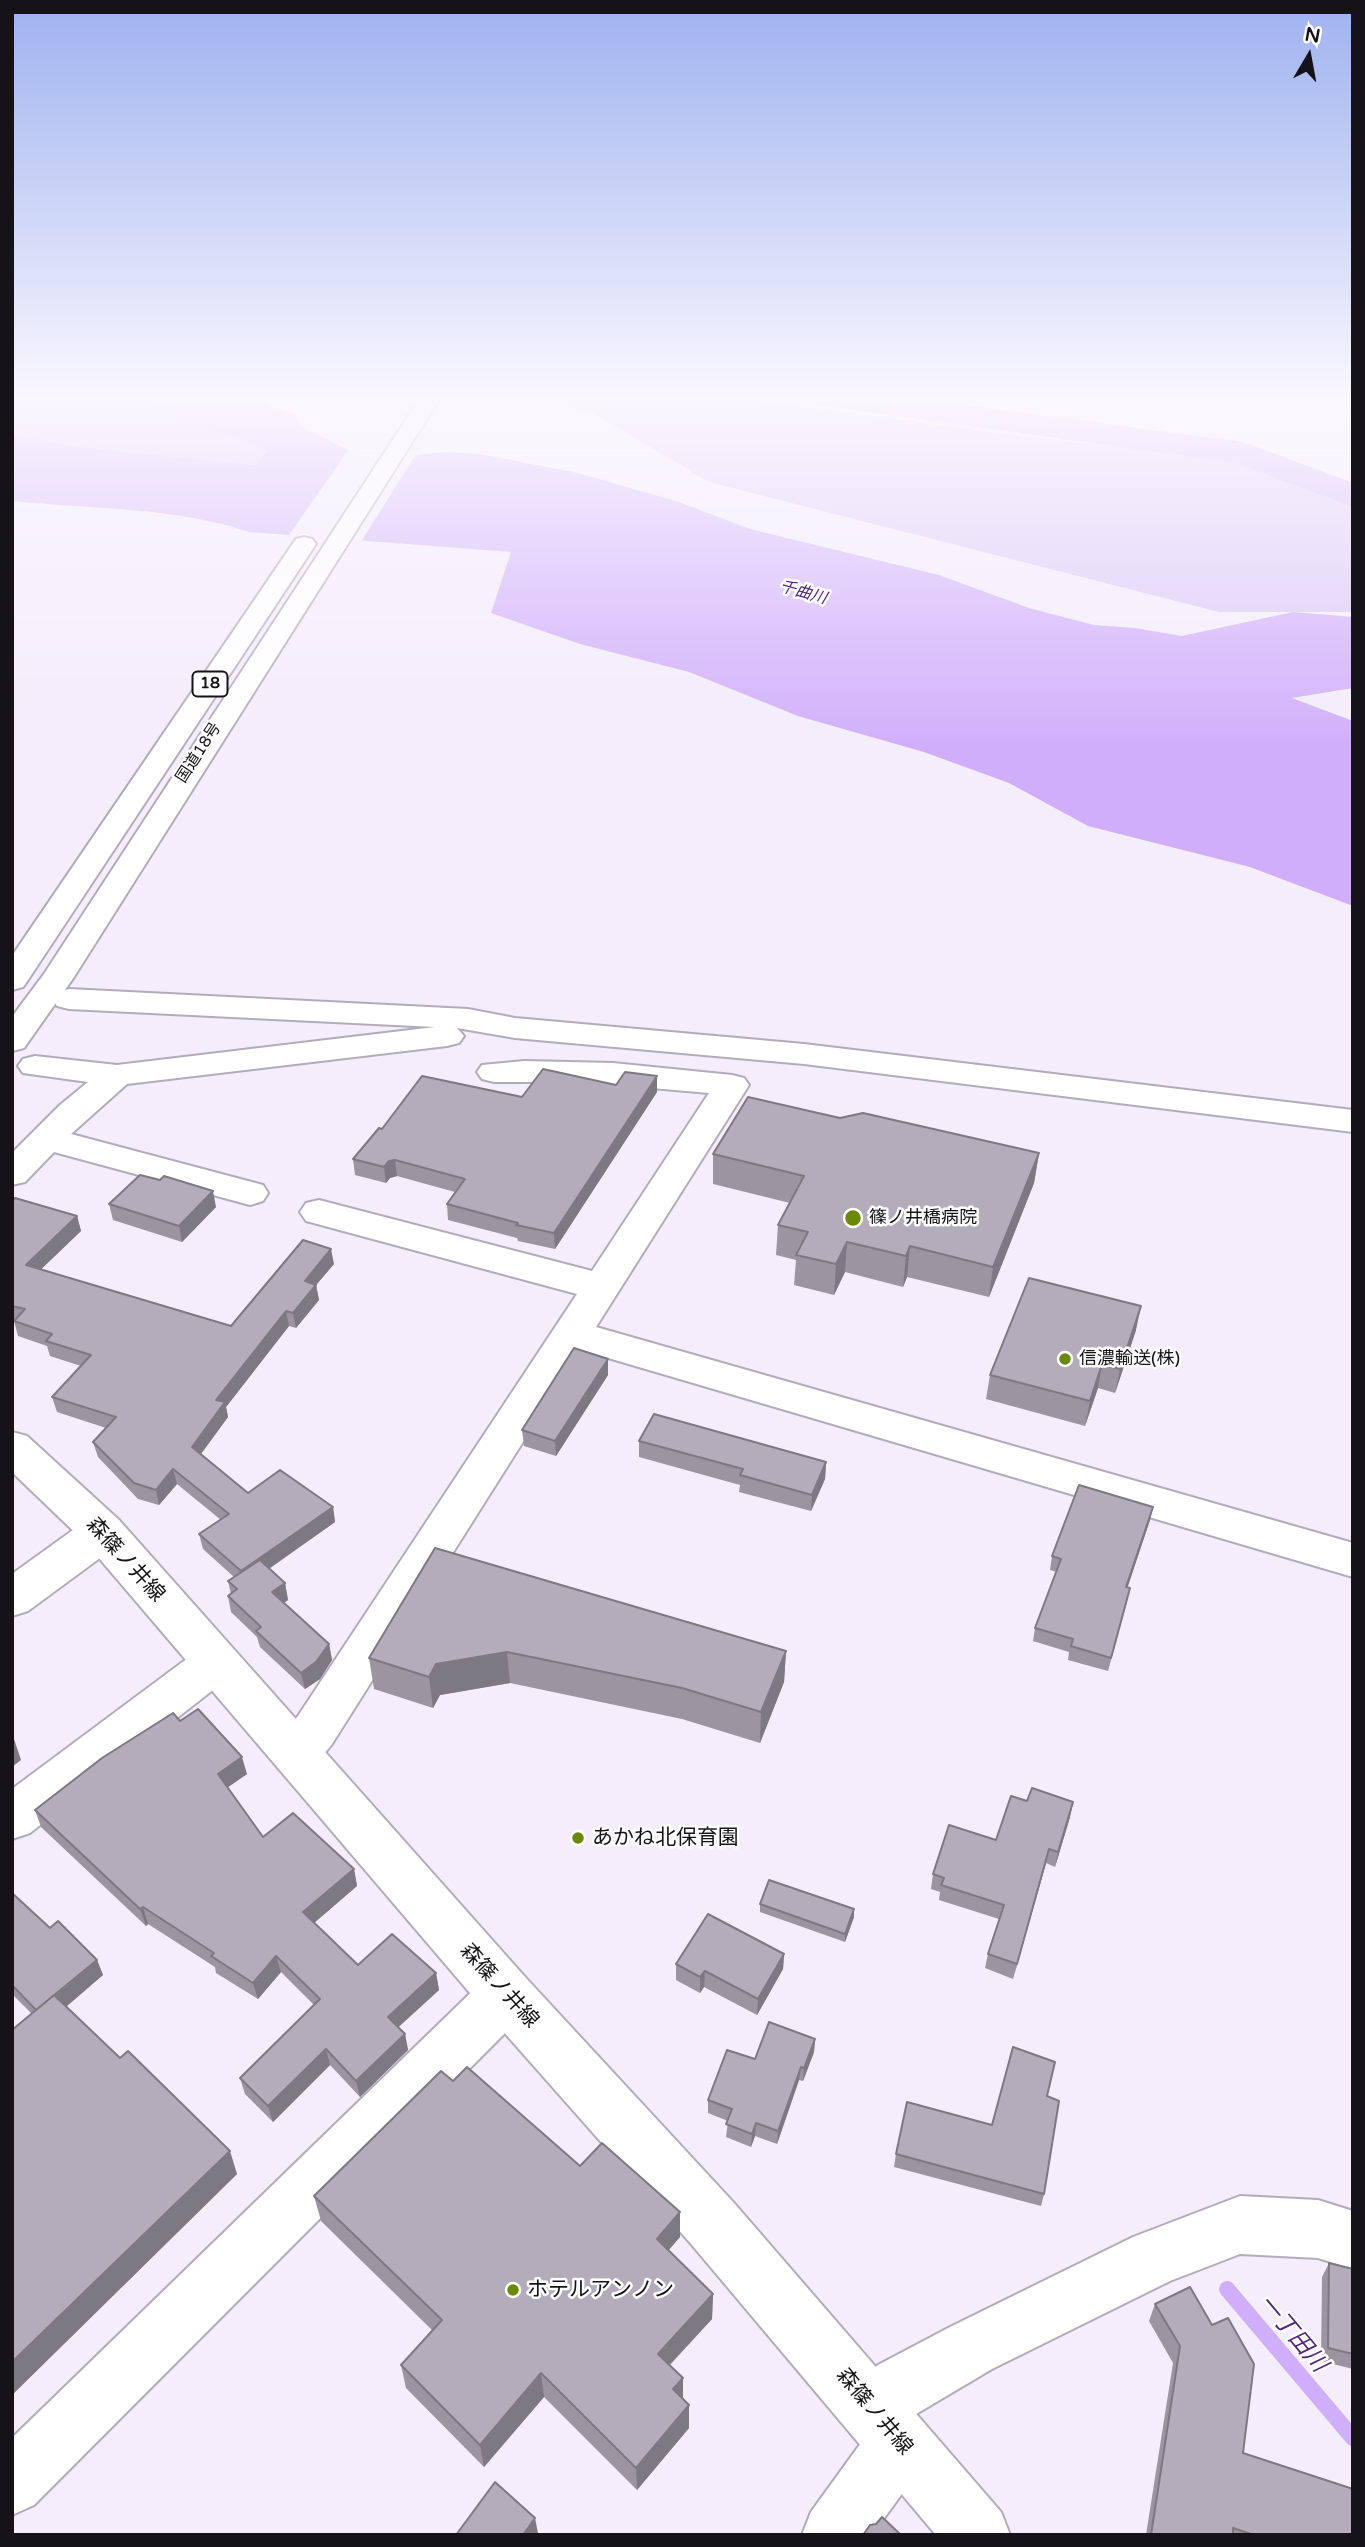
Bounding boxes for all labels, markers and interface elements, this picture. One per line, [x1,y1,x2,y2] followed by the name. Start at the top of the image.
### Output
[1274,21,1344,91] north arrow
[1303,23,1322,47] text: N
[777,577,829,609] water label: 千曲川
[192,671,228,696] road number: 18
[172,719,226,787] street label: 国道18号
[869,1207,977,1229] place label: 篠ノ井橋病院
[843,1208,863,1228] marker: 篠ノ井橋病院
[1079,1348,1180,1370] place label: 信濃輸送(株)
[1057,1351,1073,1367] marker: 信濃輸送(株)
[81,1513,169,1607] street label: 森篠ノ井線
[592,1825,739,1851] place label: あかね北保育園
[570,1830,586,1846] marker: あかね北保育園
[455,1939,543,2033] street label: 森篠ノ井線
[527,2277,674,2303] place label: ホテルアンノン
[505,2282,521,2298] marker: ホテルアンノン
[1252,2290,1332,2378] water label: 一丁田川
[831,2364,917,2460] street label: 森篠ノ井線

